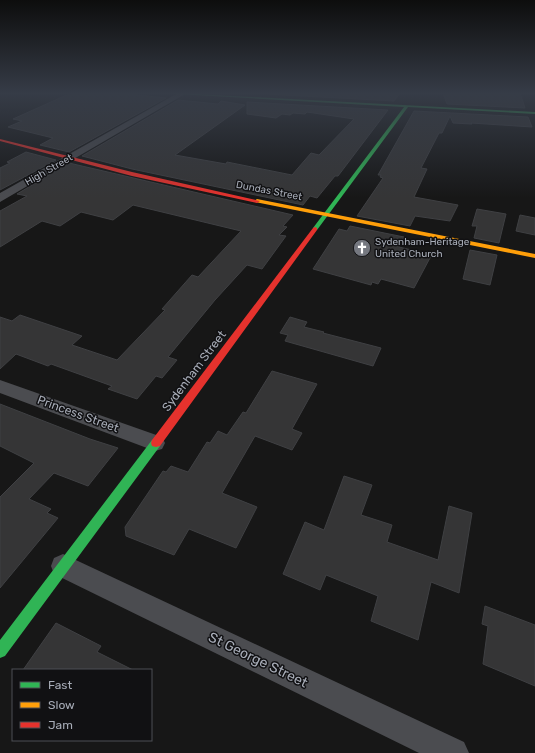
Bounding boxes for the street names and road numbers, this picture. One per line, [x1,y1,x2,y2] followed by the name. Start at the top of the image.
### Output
[23,152,75,188] street label: High Street
[235,179,303,203] street label: Dundas Street
[159,328,229,414] street label: Sydenham Street
[35,393,121,435] street label: Princess Street
[206,629,311,692] street label: St George Street

